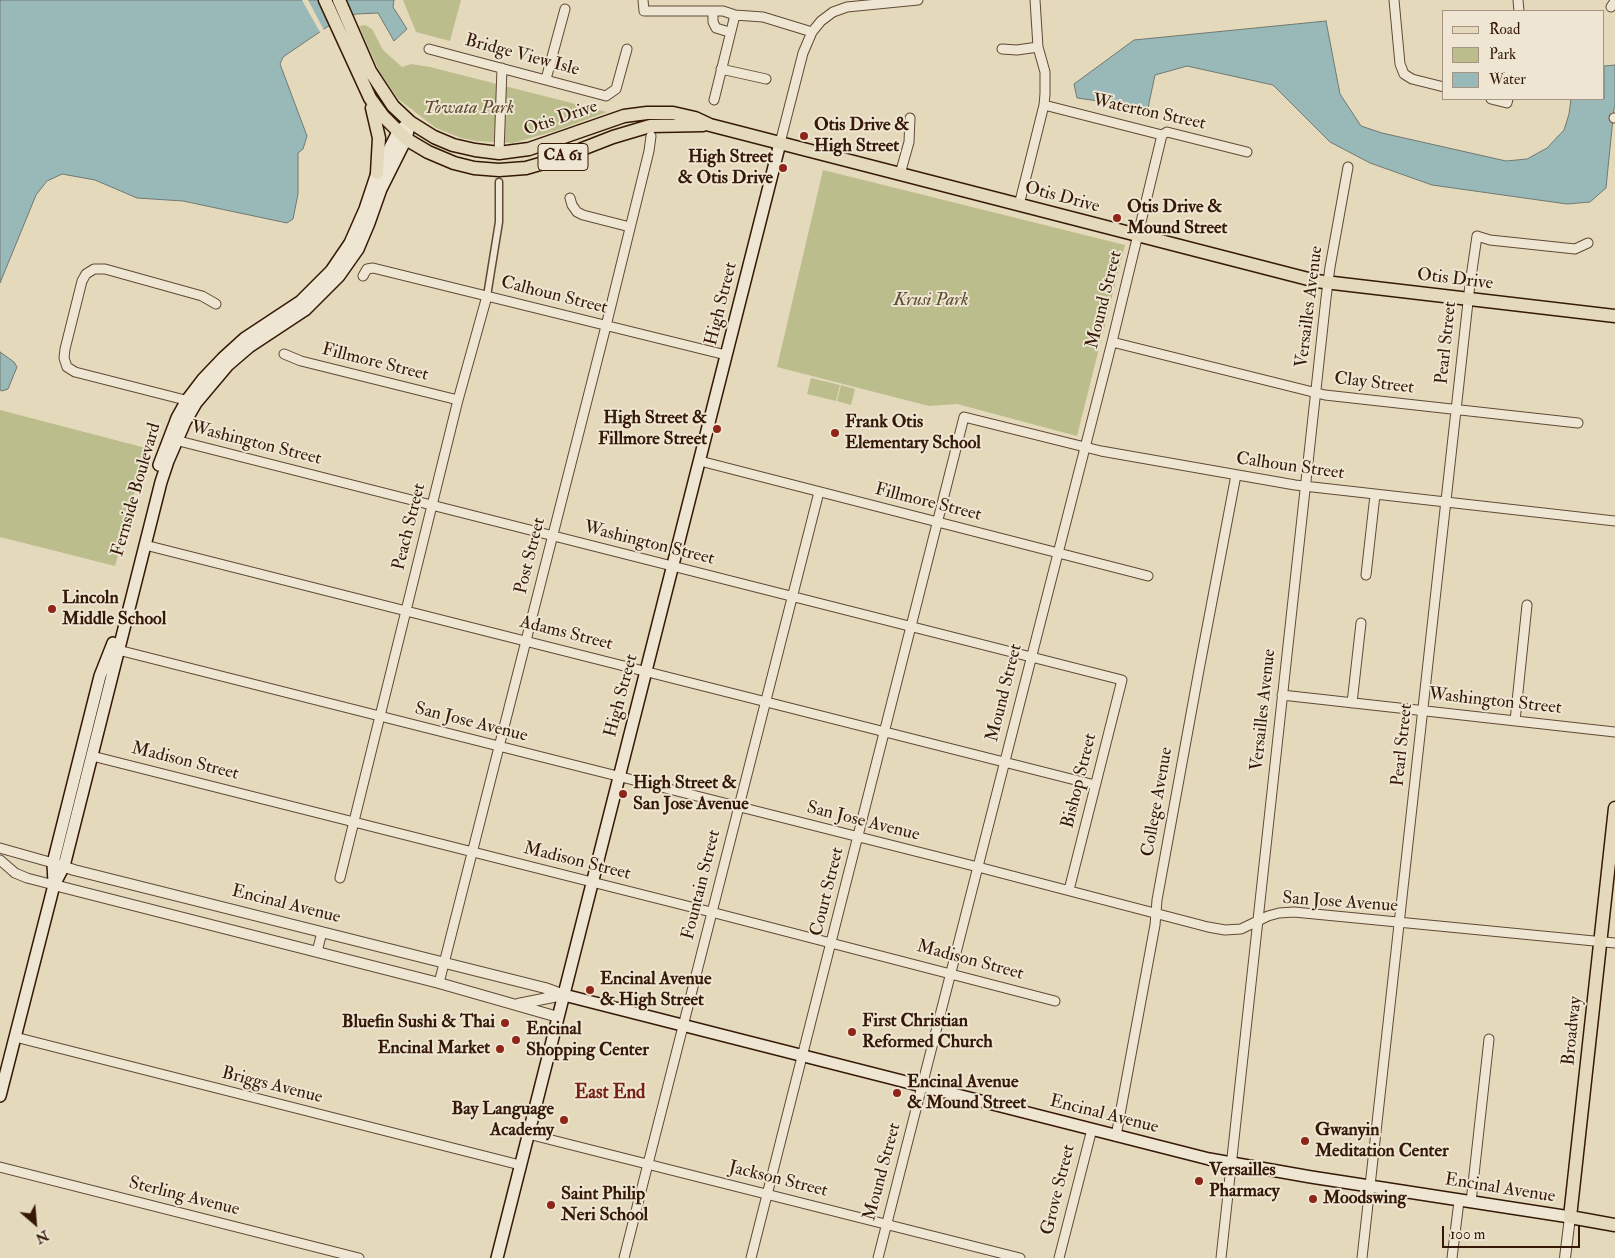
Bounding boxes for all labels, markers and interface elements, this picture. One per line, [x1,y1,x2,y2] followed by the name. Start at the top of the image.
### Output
[1442,10,1605,100] legend
[1489,20,1520,39] text: Road
[463,30,581,82] street label: Bridge View Isle
[1489,45,1516,64] text: Park
[1489,70,1526,89] text: Water
[1090,90,1208,136] street label: Waterton Street
[521,96,601,142] street label: Otis Drive
[424,98,514,120] park label: Towata Park
[814,115,909,158] place label: Otis Drive & High Street
[798,130,810,142] marker: Otis Drive & High Street
[538,144,588,170] road number: CA 61
[678,147,773,190] place label: High Street & Otis Drive
[777,162,789,174] marker: High Street & Otis Drive
[1022,178,1102,218] street label: Otis Drive
[1127,197,1227,240] place label: Otis Drive & Mound Street
[1111,212,1123,224] marker: Otis Drive & Mound Street
[1292,245,1328,369] street label: Versailles Avenue
[1082,249,1128,351] street label: Mound Street
[701,260,743,348] street label: High Street
[1416,265,1494,295] street label: Otis Drive
[499,272,609,320] street label: Calhoun Street
[894,290,968,312] park label: Krusi Park
[1432,300,1462,386] street label: Pearl Street
[319,339,431,387] street label: Fillmore Street
[1333,368,1415,400] street label: Clay Street
[598,408,707,450] place label: High Street & Fillmore Street
[845,412,981,454] place label: Frank Otis Elementary School
[189,417,323,471] street label: Washington Street
[108,421,166,559] street label: Fernside Boulevard
[711,423,723,435] marker: High Street & Fillmore Street
[829,427,841,439] marker: Frank Otis Elementary School
[1235,449,1345,485] street label: Calhoun Street
[872,479,984,527] street label: Fillmore Street
[389,481,431,573] street label: Peach Street
[511,516,551,596] street label: Post Street
[582,517,716,571] street label: Washington Street
[62,588,166,630] place label: Lincoln Middle School
[46,603,58,615] marker: Lincoln Middle School
[517,612,615,656] street label: Adams Street
[982,642,1028,744] street label: Mound Street
[1247,648,1281,772] street label: Versailles Avenue
[601,652,643,740] street label: High Street
[1427,684,1563,720] street label: Washington Street
[412,699,530,747] street label: San Jose Avenue
[1388,702,1418,788] street label: Pearl Street
[1058,731,1102,831] street label: Bishop Street
[129,738,241,786] street label: Madison Street
[1138,746,1178,858] street label: College Avenue
[633,773,749,816] place label: High Street & San Jose Avenue
[617,788,629,800] marker: High Street & San Jose Avenue
[804,798,922,846] street label: San Jose Avenue
[678,828,726,942] street label: Fountain Street
[521,838,633,886] street label: Madison Street
[807,845,849,939] street label: Court Street
[229,881,343,929] street label: Encinal Avenue
[1282,888,1398,918] street label: San Jose Avenue
[914,936,1026,986] street label: Madison Street
[600,969,711,1012] place label: Encinal Avenue & High Street
[584,984,596,996] marker: Encinal Avenue & High Street
[1559,995,1587,1067] street label: Broadway
[862,1011,993,1054] place label: First Christian Reformed Church
[342,1012,495,1034] place label: Bluefin Sushi & Thai
[499,1017,511,1029] marker: Bluefin Sushi & Thai
[526,1019,649,1062] place label: Encinal Shopping Center
[846,1026,858,1038] marker: First Christian Reformed Church
[510,1034,522,1046] marker: Encinal Shopping Center
[378,1038,490,1060] place label: Encinal Market
[494,1043,506,1055] marker: Encinal Market
[219,1063,325,1109] street label: Briggs Avenue
[907,1072,1026,1114] place label: Encinal Avenue & Mound Street
[575,1083,645,1105] district label: East End
[891,1087,903,1099] marker: Encinal Avenue & Mound Street
[1047,1091,1161,1139] street label: Encinal Avenue
[451,1099,554,1142] place label: Bay Language Academy
[558,1114,570,1126] marker: Bay Language Academy
[1315,1120,1449,1162] place label: Gwanyin Meditation Center
[860,1121,906,1223] street label: Mound Street
[1299,1135,1311,1147] marker: Gwanyin Meditation Center
[1037,1142,1081,1238] street label: Grove Street
[726,1157,830,1203] street label: Jackson Street
[1209,1160,1280,1202] place label: Versailles Pharmacy
[1443,1170,1557,1208] street label: Encinal Avenue
[126,1173,242,1221] street label: Sterling Avenue
[1193,1175,1205,1187] marker: Versailles Pharmacy
[561,1184,648,1226] place label: Saint Philip Neri School
[1323,1188,1406,1210] place label: Moodswing
[1307,1193,1319,1205] marker: Moodswing
[10,1198,60,1248] north arrow
[545,1199,557,1211] marker: Saint Philip Neri School
[1445,1216,1582,1248] scale bar
[1450,1225,1485,1244] text: 100 m
[33,1226,51,1247] text: N

